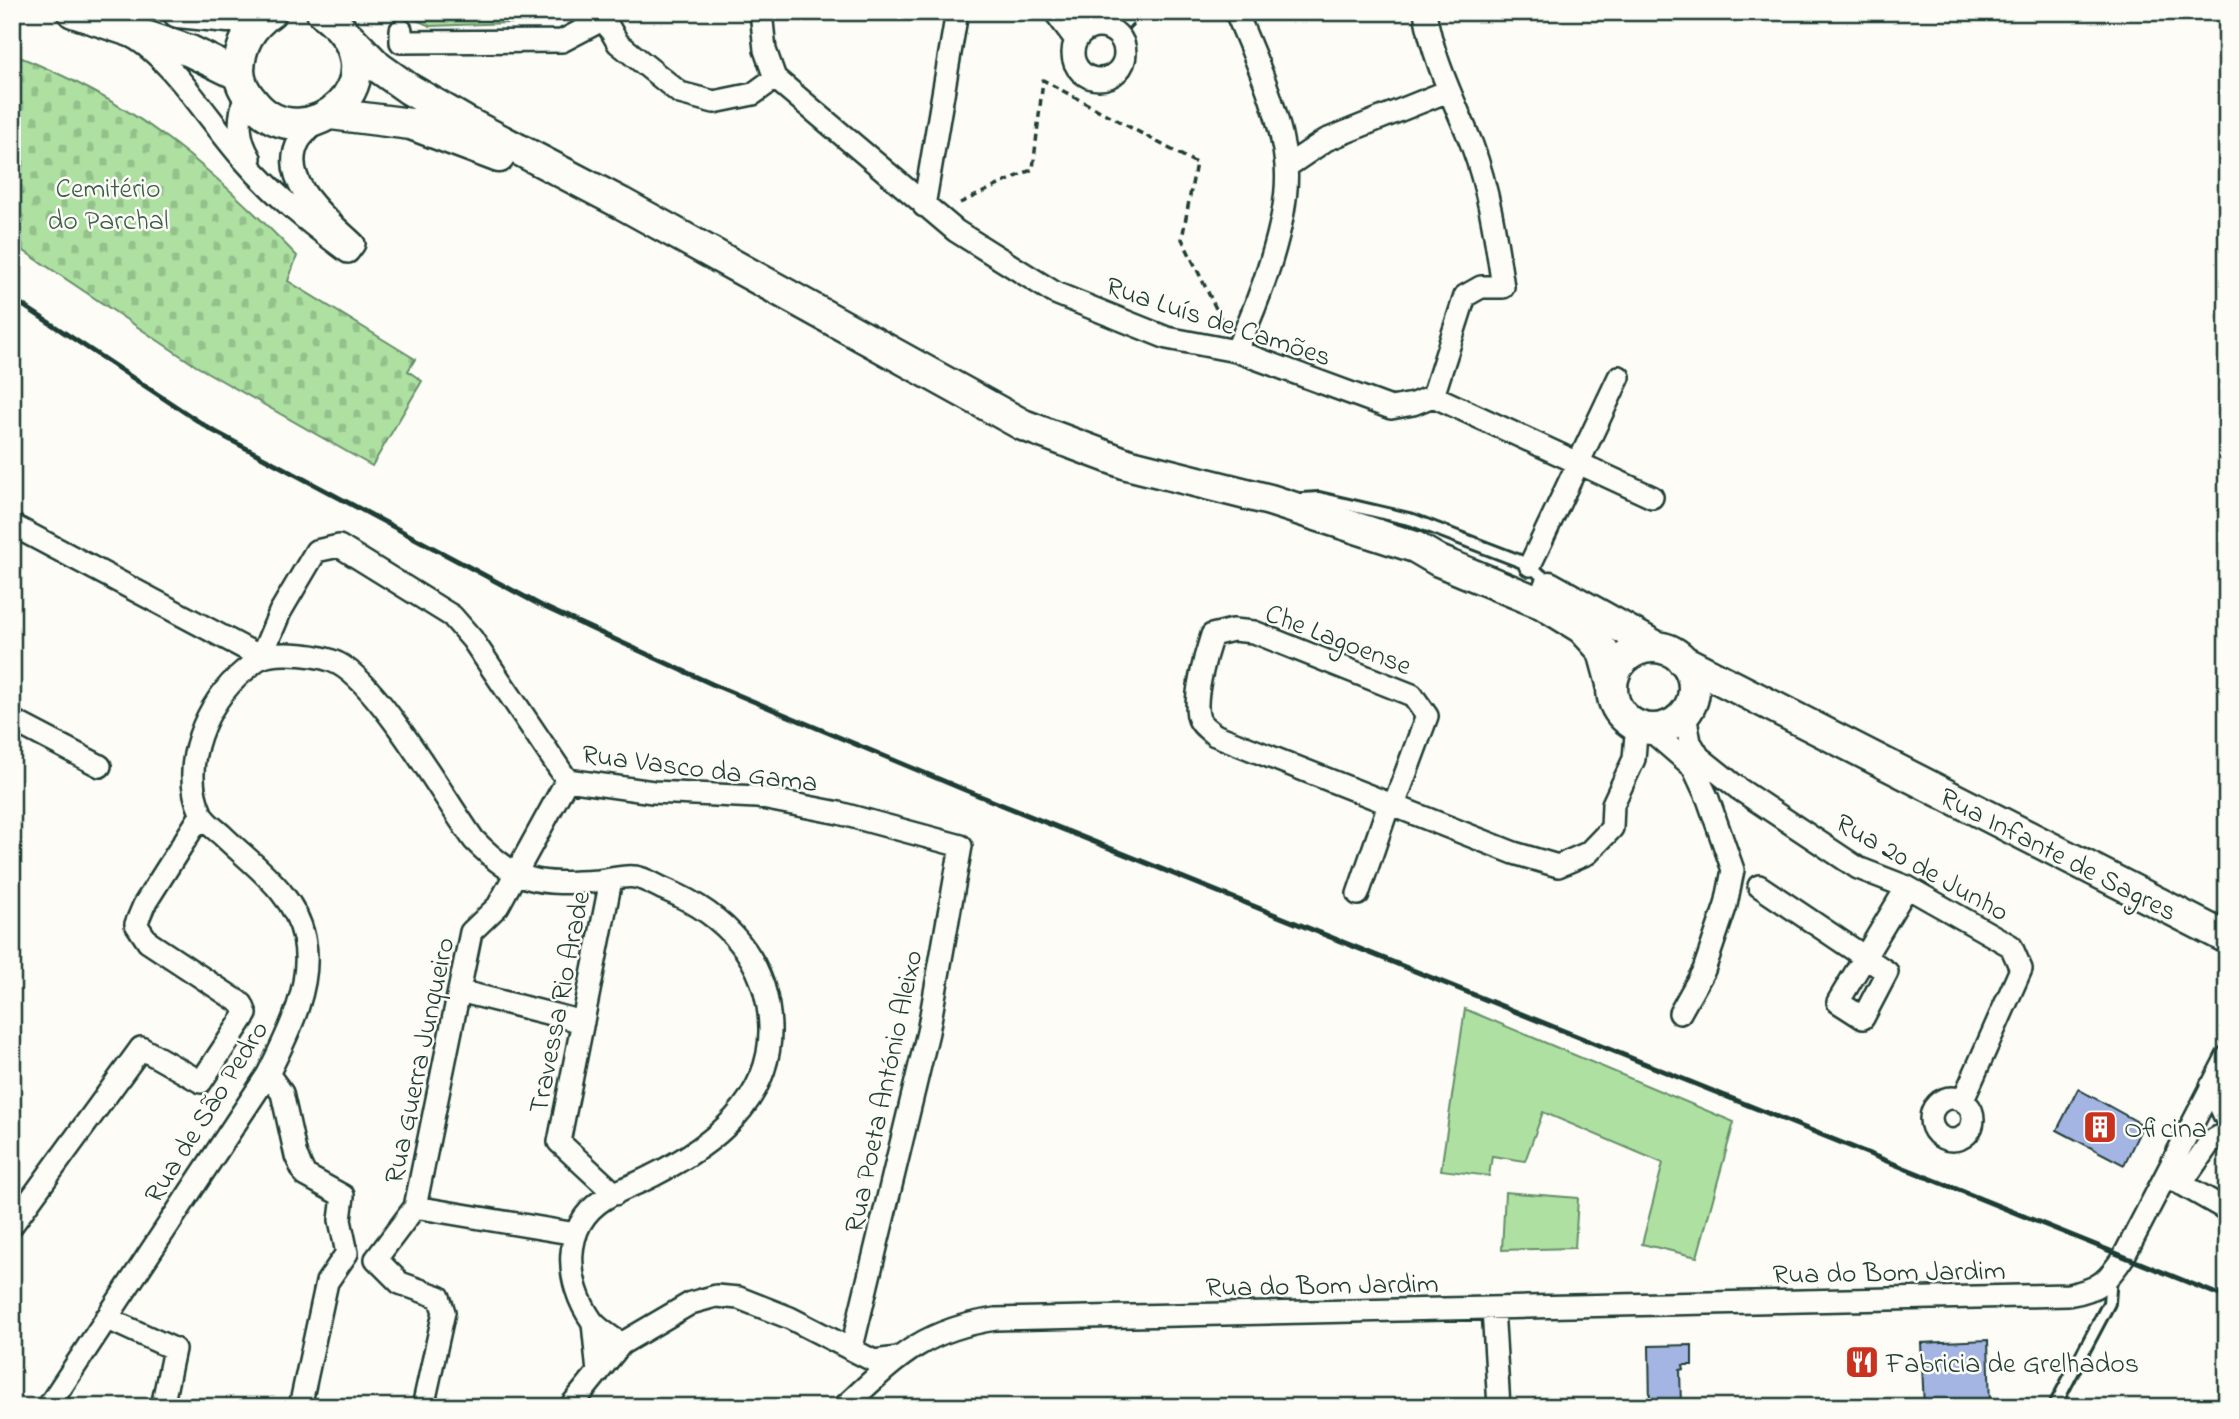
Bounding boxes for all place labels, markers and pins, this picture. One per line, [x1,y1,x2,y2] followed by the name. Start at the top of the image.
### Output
[2081,1108,2119,1146] building icon: Oficina
[2124,1110,2207,1151] place label: Oficina
[1843,1343,1881,1381] restaurant icon: Fabricia de Grelhados
[1885,1345,2139,1386] place label: Fabricia de Grelhados

